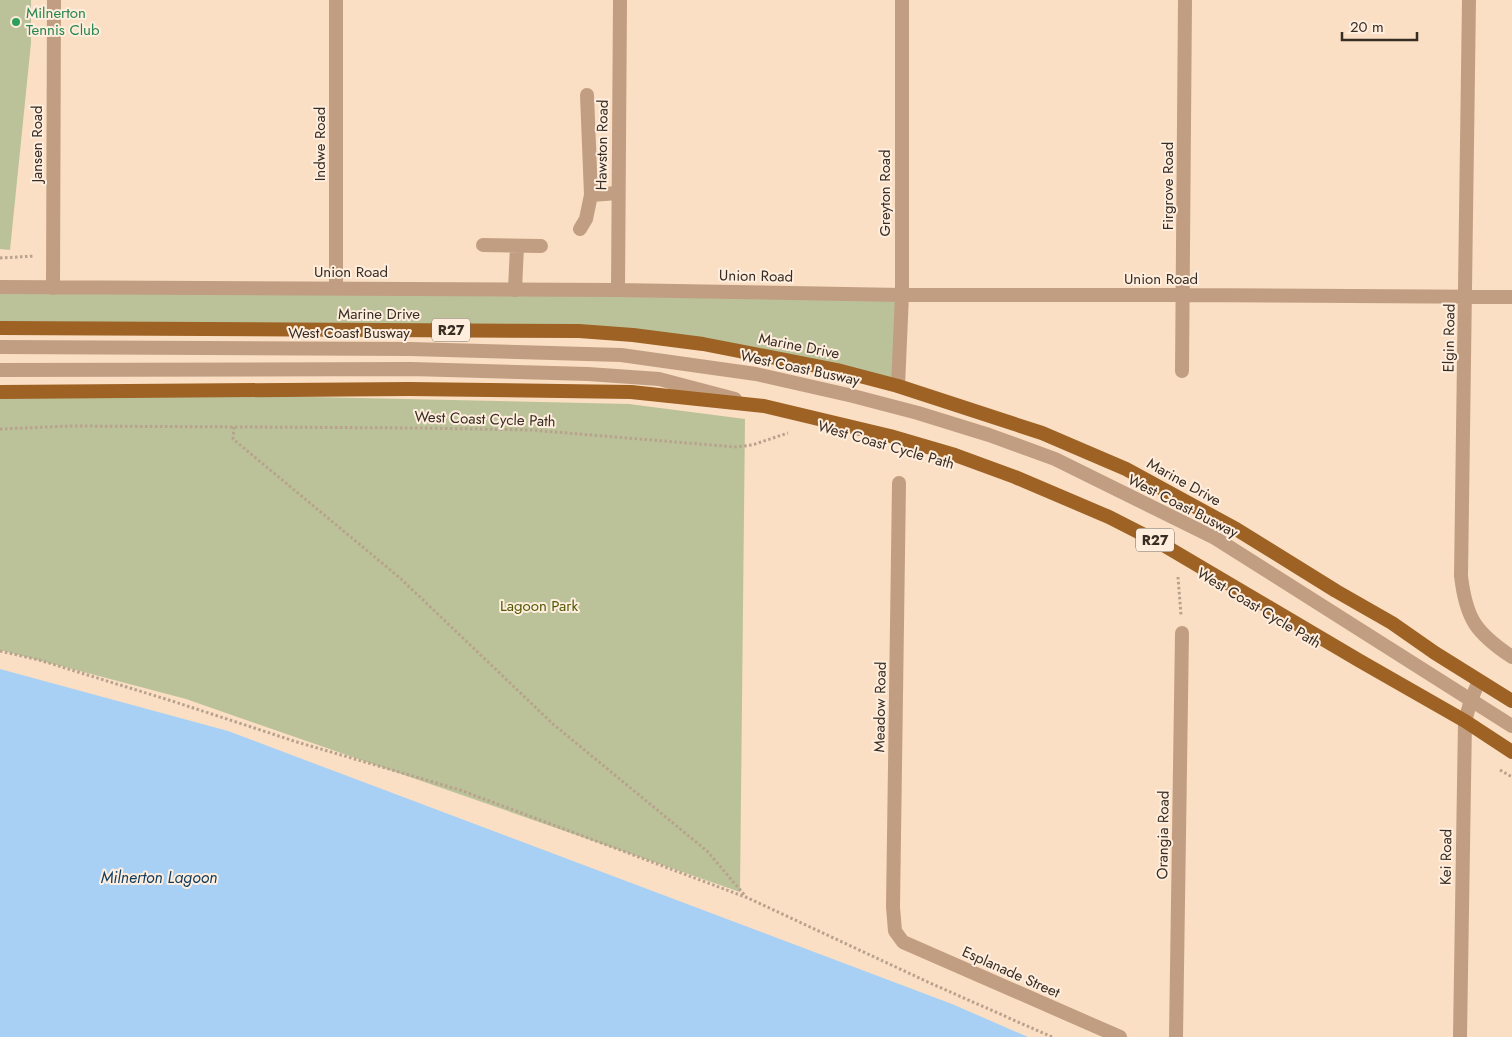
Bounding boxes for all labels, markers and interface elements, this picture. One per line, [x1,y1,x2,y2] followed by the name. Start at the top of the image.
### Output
[26,2,100,41] place label: Milnerton Tennis Club
[1342,10,1417,42] scale bar
[10,16,22,28] marker: Milnerton Tennis Club
[1350,16,1384,38] text: 20 m
[590,99,614,191] street label: Hawston Road
[26,105,48,185] street label: Jansen Road
[309,107,331,181] street label: Indwe Road
[1157,142,1179,230] street label: Firgrove Road
[874,149,896,237] street label: Greyton Road
[314,261,388,283] street label: Union Road
[719,264,793,288] street label: Union Road
[1124,268,1198,290] street label: Union Road
[338,303,420,325] street label: Marine Drive
[1437,303,1461,373] street label: Elgin Road
[432,318,470,342] road number: R27
[288,322,410,344] street label: West Coast Busway
[757,327,842,365] street label: Marine Drive
[738,345,862,391] street label: West Coast Busway
[414,406,556,432] street label: West Coast Cycle Path
[815,415,957,475] street label: West Coast Cycle Path
[1143,453,1225,512] street label: Marine Drive
[1124,469,1242,544] street label: West Coast Busway
[1136,528,1174,552] road number: R27
[1193,562,1325,654] street label: West Coast Cycle Path
[500,595,578,617] park label: Lagoon Park
[868,661,892,753] street label: Meadow Road
[1151,791,1175,879] street label: Orangia Road
[1435,829,1457,885] street label: Kei Road
[101,866,217,889] water label: Milnerton Lagoon
[958,941,1064,1004] street label: Esplanade Street

